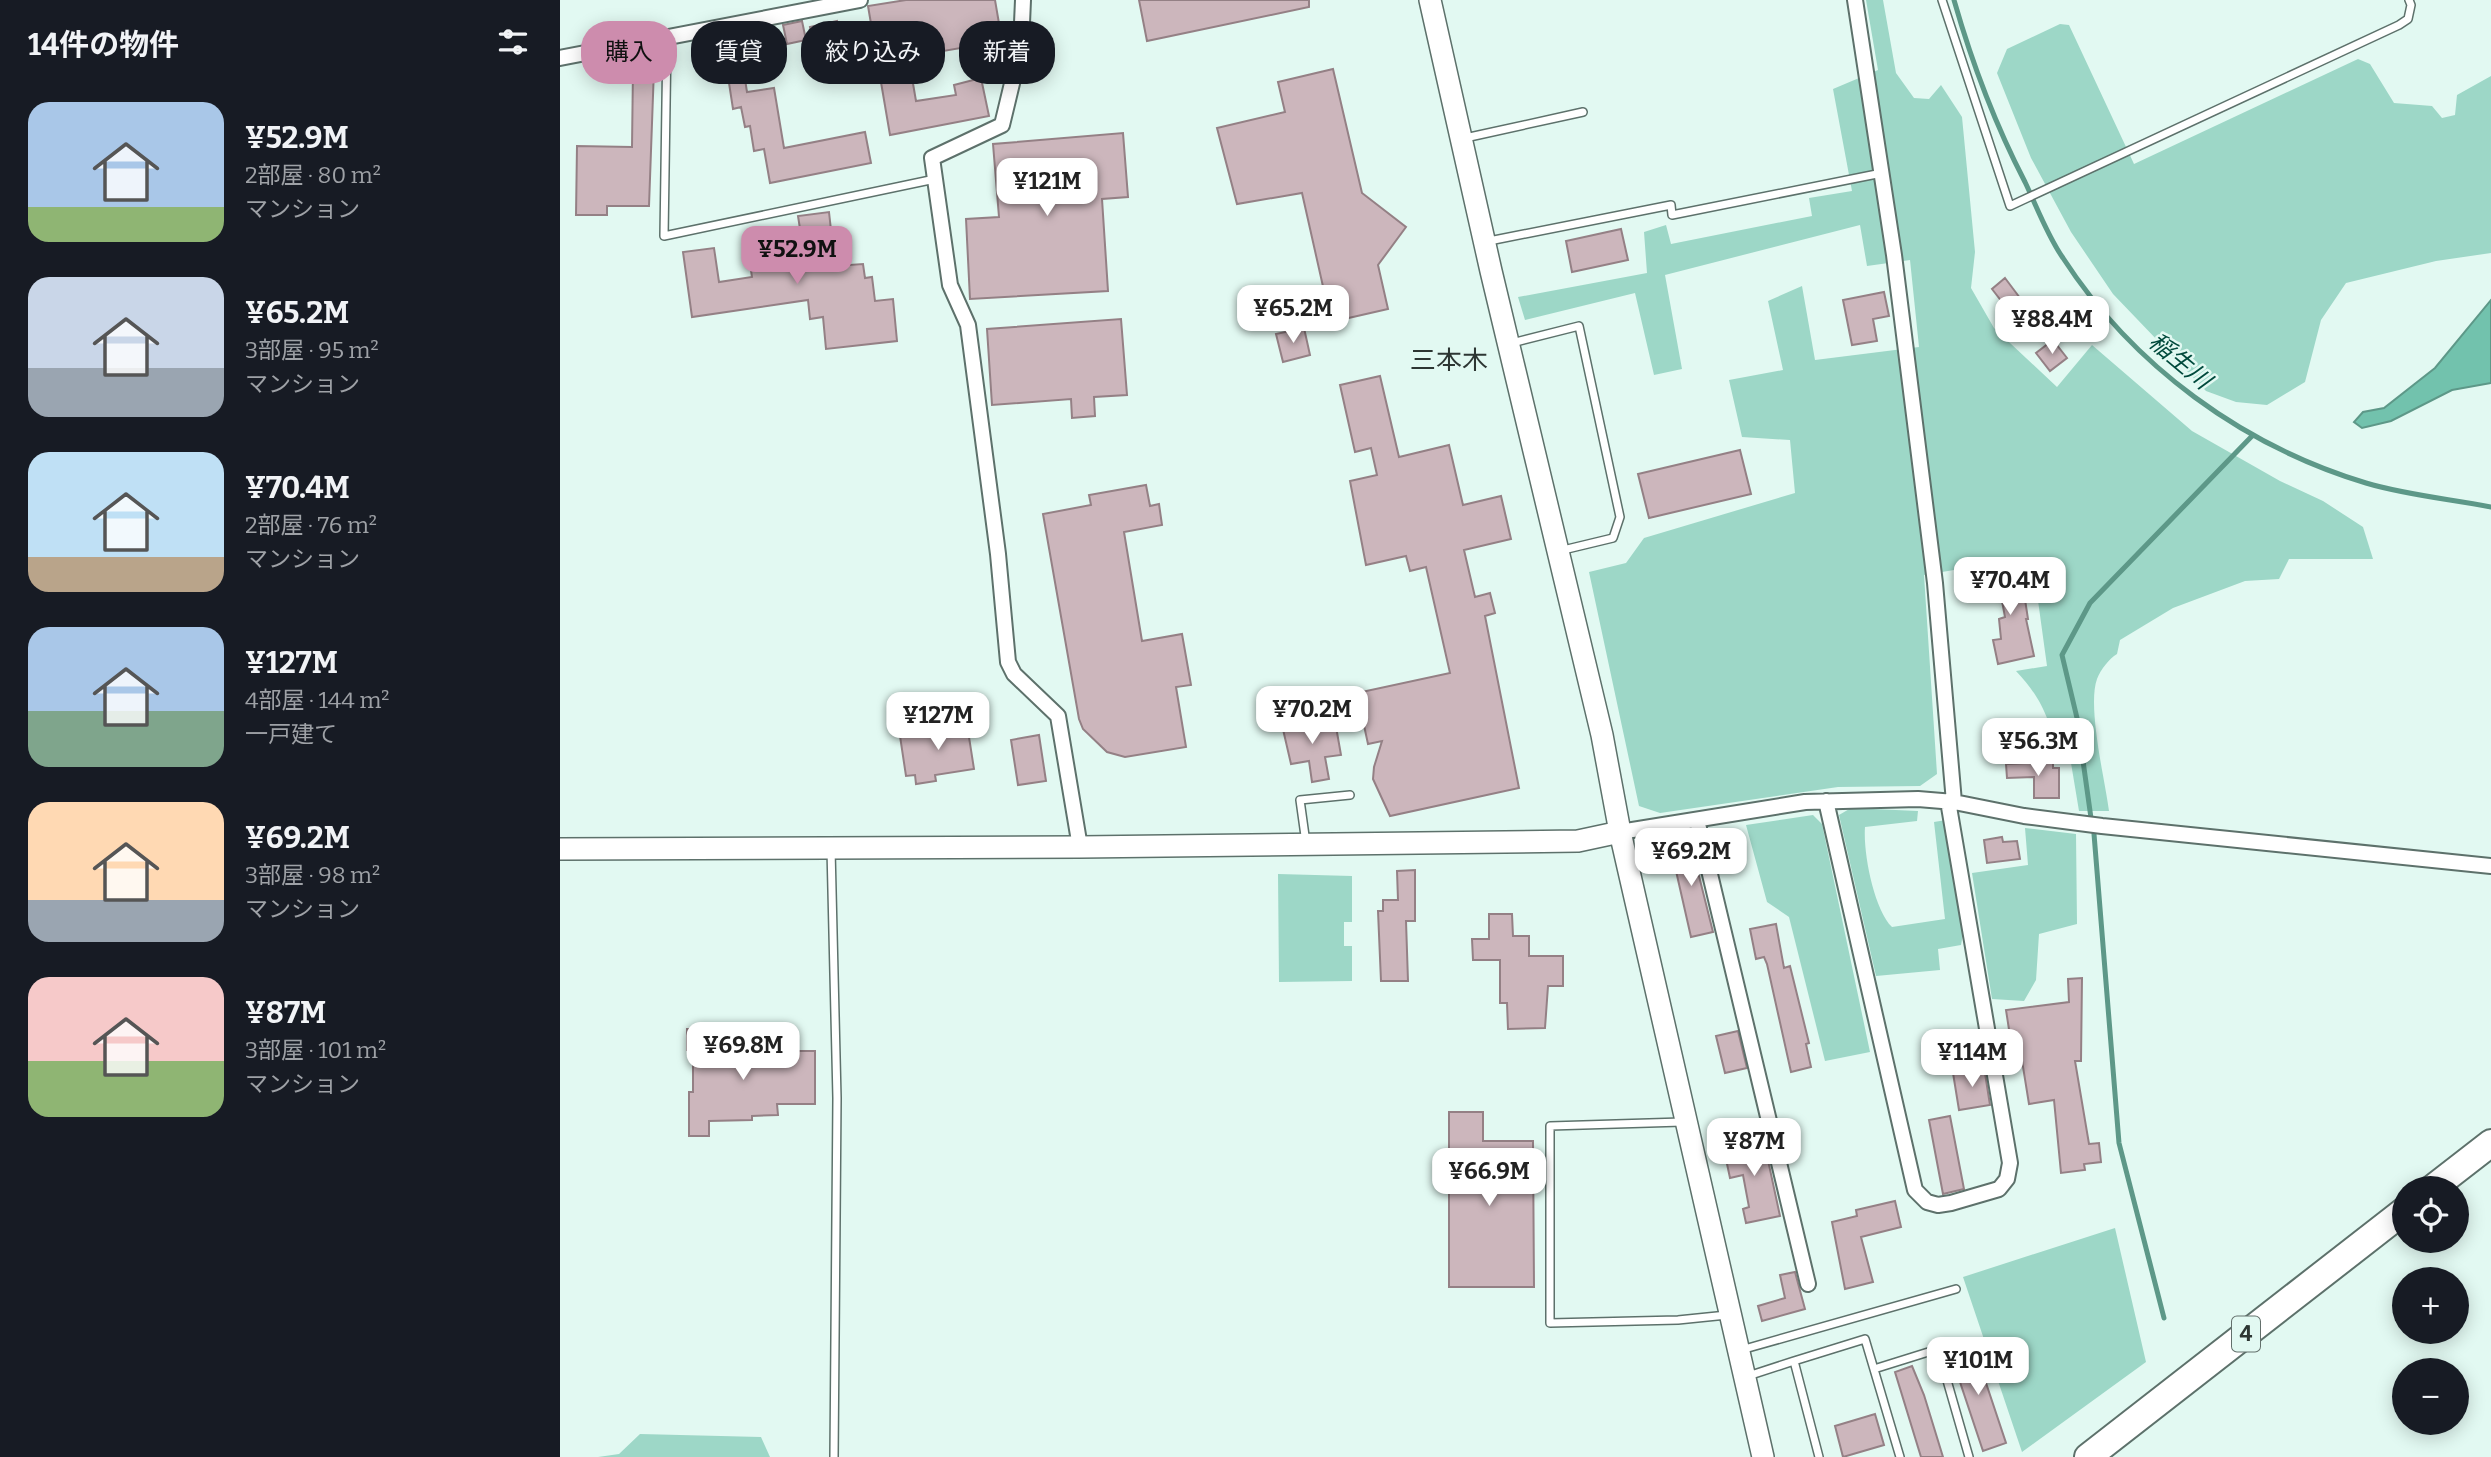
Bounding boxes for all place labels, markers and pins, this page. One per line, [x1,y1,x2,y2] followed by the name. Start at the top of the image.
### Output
[998,158,1096,218] pin: ¥121M
[740,226,854,286] pin: ¥52.9M
[1236,286,1350,345] pin: ¥65.2M
[1995,296,2109,356] pin: ¥88.4M
[1953,558,2067,617] pin: ¥70.4M
[1255,686,1369,746] pin: ¥70.2M
[889,692,987,752] pin: ¥127M
[1981,718,2095,778] pin: ¥56.3M
[1634,828,1748,888] pin: ¥69.2M
[686,1023,800,1082] pin: ¥69.8M
[1923,1030,2021,1089] pin: ¥114M
[1713,1118,1795,1178] pin: ¥87M
[1432,1148,1546,1208] pin: ¥66.9M
[1929,1338,2027,1397] pin: ¥101M

